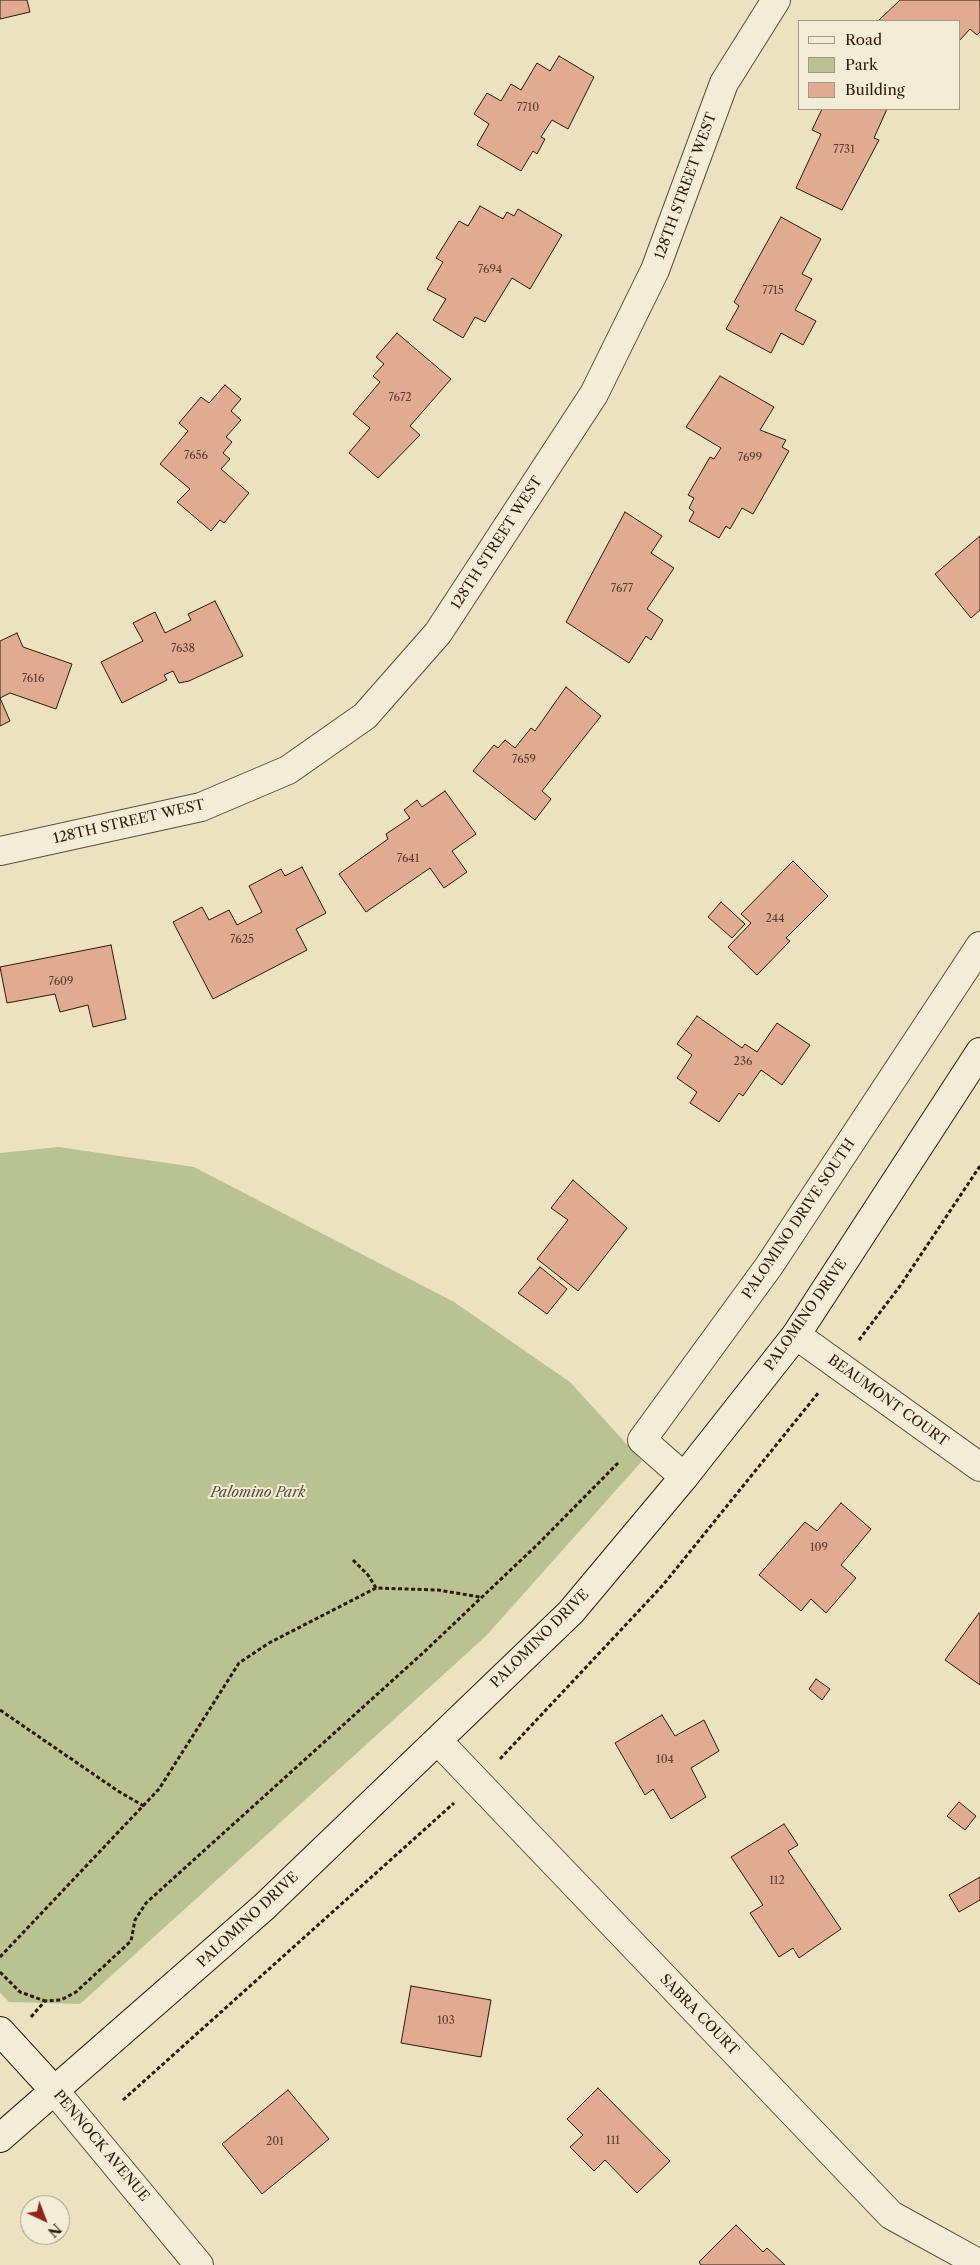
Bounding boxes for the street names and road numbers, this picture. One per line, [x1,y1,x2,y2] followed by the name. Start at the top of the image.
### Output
[652,110,720,262] street label: 128TH STREET WEST
[448,473,546,613] street label: 128TH STREET WEST
[52,796,206,848] street label: 128TH STREET WEST
[739,1136,859,1302] street label: PALOMINO DRIVE SOUTH
[761,1256,851,1374] street label: PALOMINO DRIVE
[824,1352,952,1450] street label: BEAUMONT COURT
[487,1586,593,1692] street label: PALOMINO DRIVE
[194,1869,302,1971] street label: PALOMINO DRIVE
[656,1971,742,2059] street label: SABRA COURT
[50,2087,152,2205] street label: PENNOCK AVENUE

